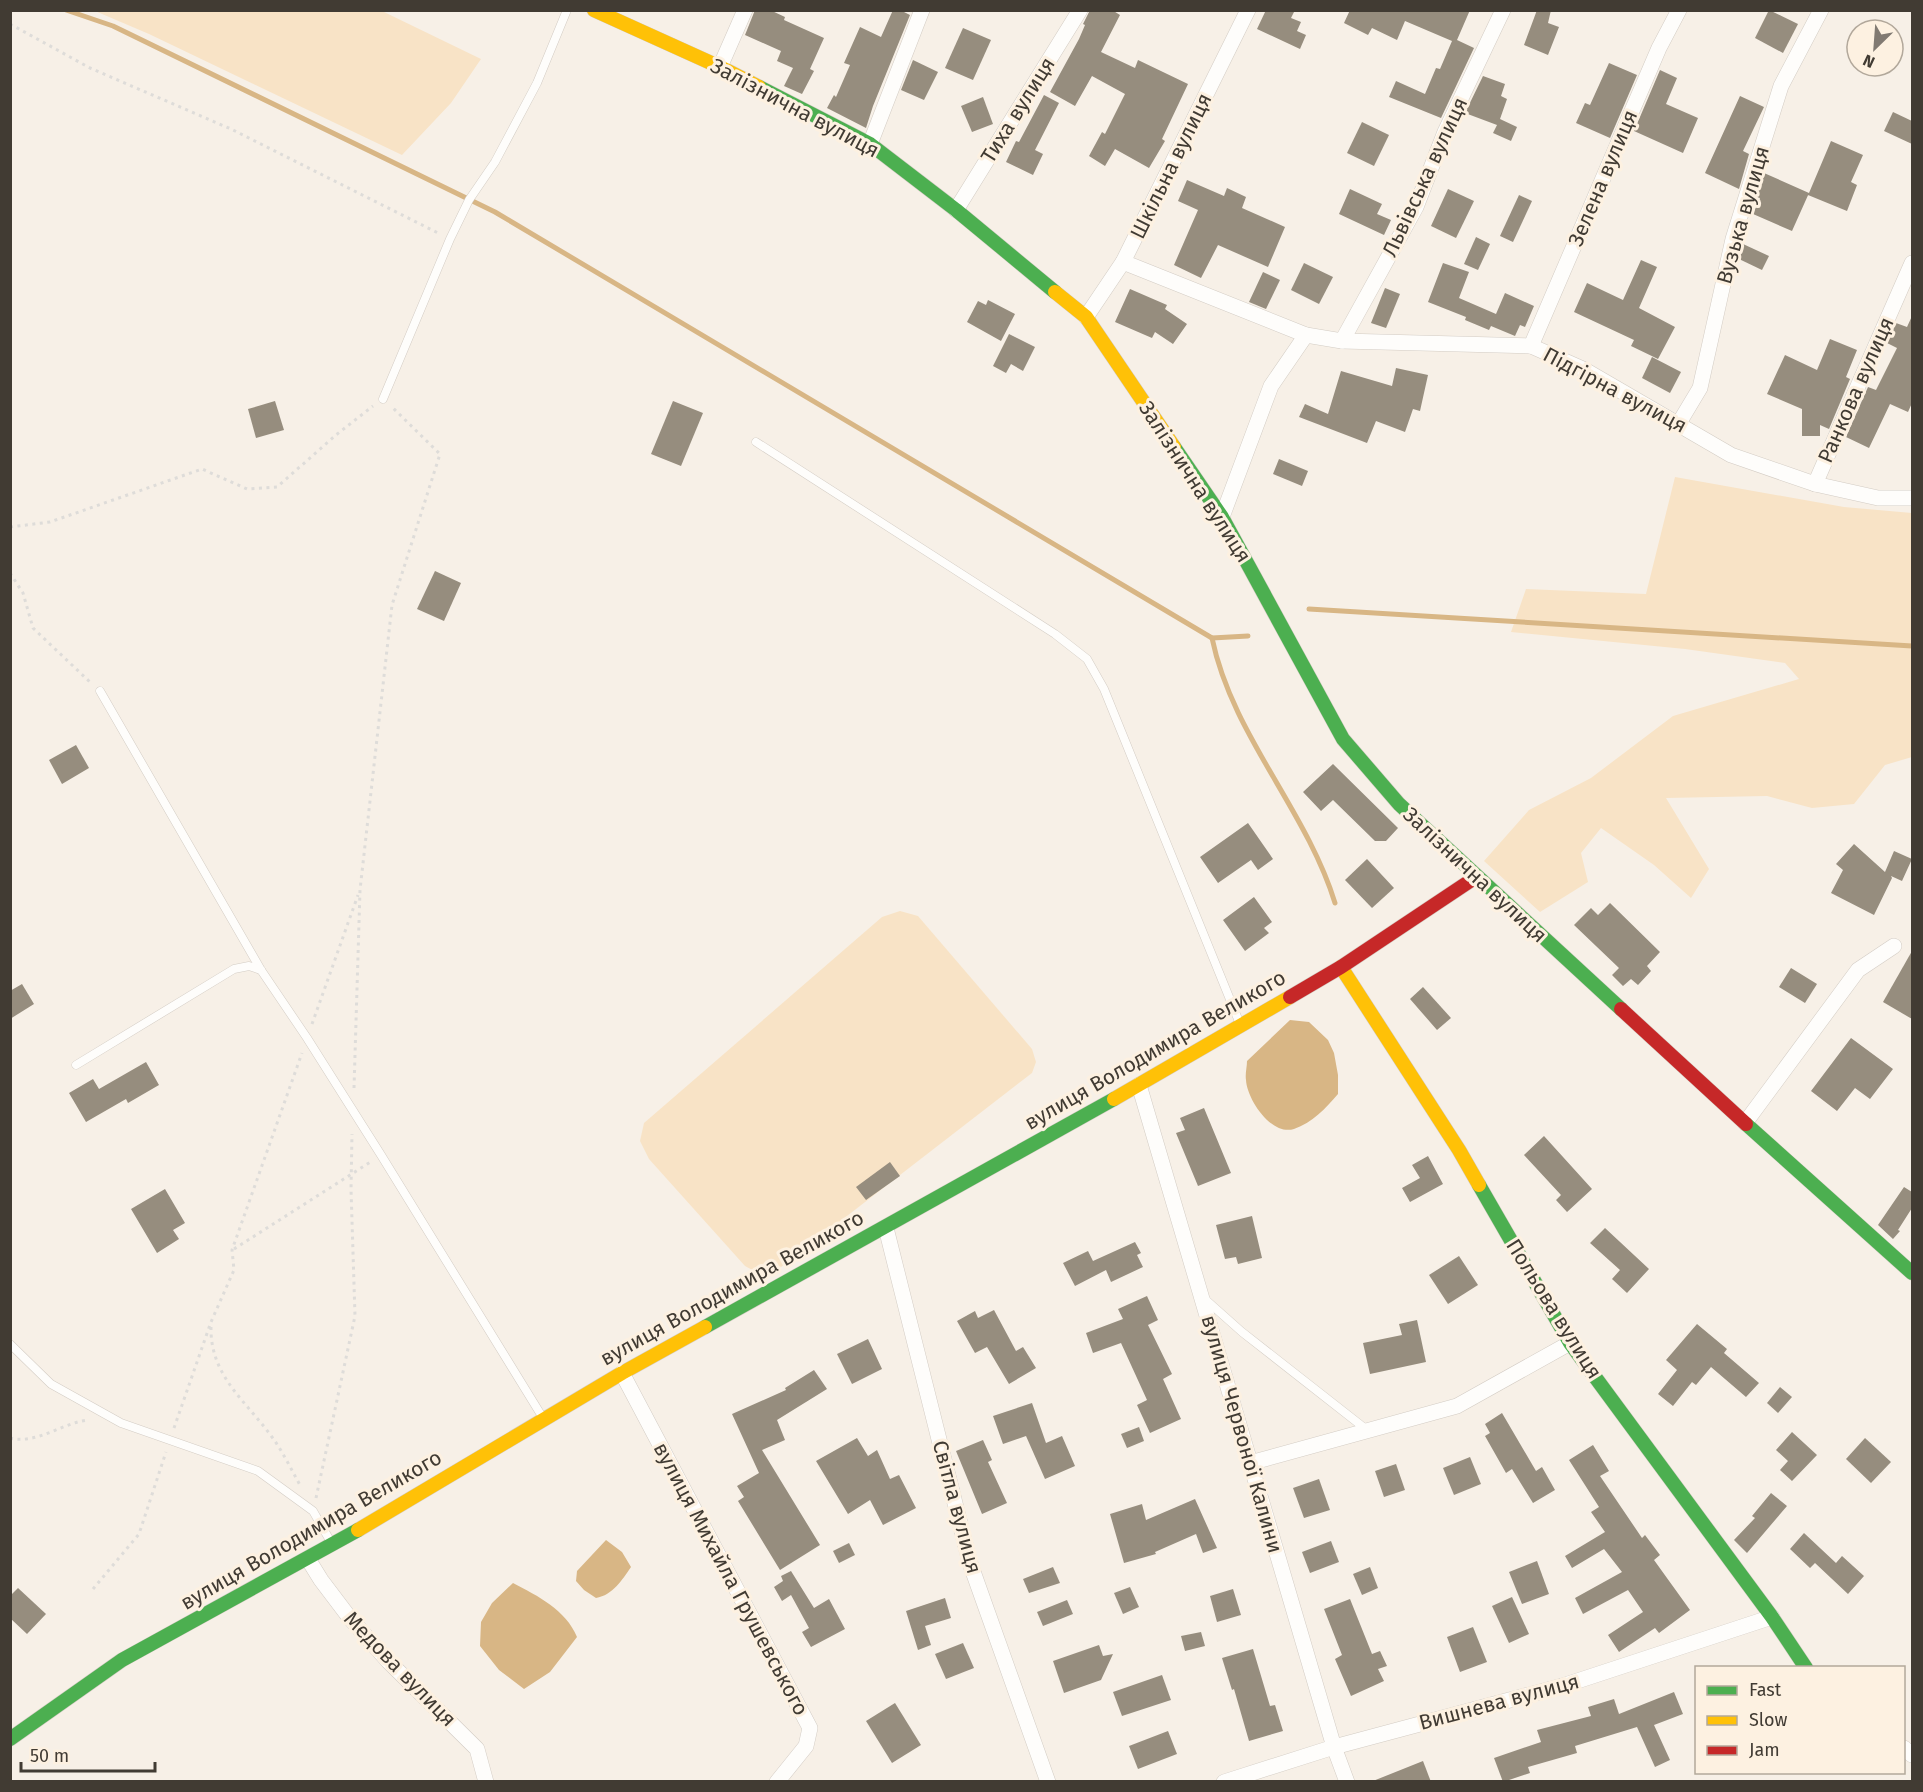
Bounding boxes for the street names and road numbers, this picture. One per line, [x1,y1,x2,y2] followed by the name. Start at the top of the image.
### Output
[975,52,1061,168] street label: Тиха вулиця
[706,53,884,163] street label: Залізнична вулиця
[1125,89,1217,243] street label: Шкільна вулиця
[1377,93,1473,261] street label: Львівська вулиця
[1563,106,1643,250] street label: Зелена вулиця
[1711,143,1775,287] street label: Вузька вулиця
[1812,313,1900,467] street label: Ранкова вулиця
[1539,341,1691,439] street label: Підгірна вулиця
[1133,396,1257,568] street label: Залізнична вулиця
[1398,802,1552,948] street label: Залізнична вулиця
[1020,964,1290,1136] street label: вулиця Володимира Великого
[596,1205,868,1371] street label: вулиця Володимира Великого
[1501,1234,1607,1384] street label: Польова вулиця
[1196,1312,1288,1556] street label: вулиця Червоної Калини
[648,1438,814,1720] street label: вулиця Михайла Грушевського
[927,1438,987,1576] street label: Світла вулиця
[176,1444,446,1616] street label: вулиця Володимира Великого
[338,1606,462,1732] street label: Медова вулиця
[1416,1668,1582,1736] street label: Вишнева вулиця

